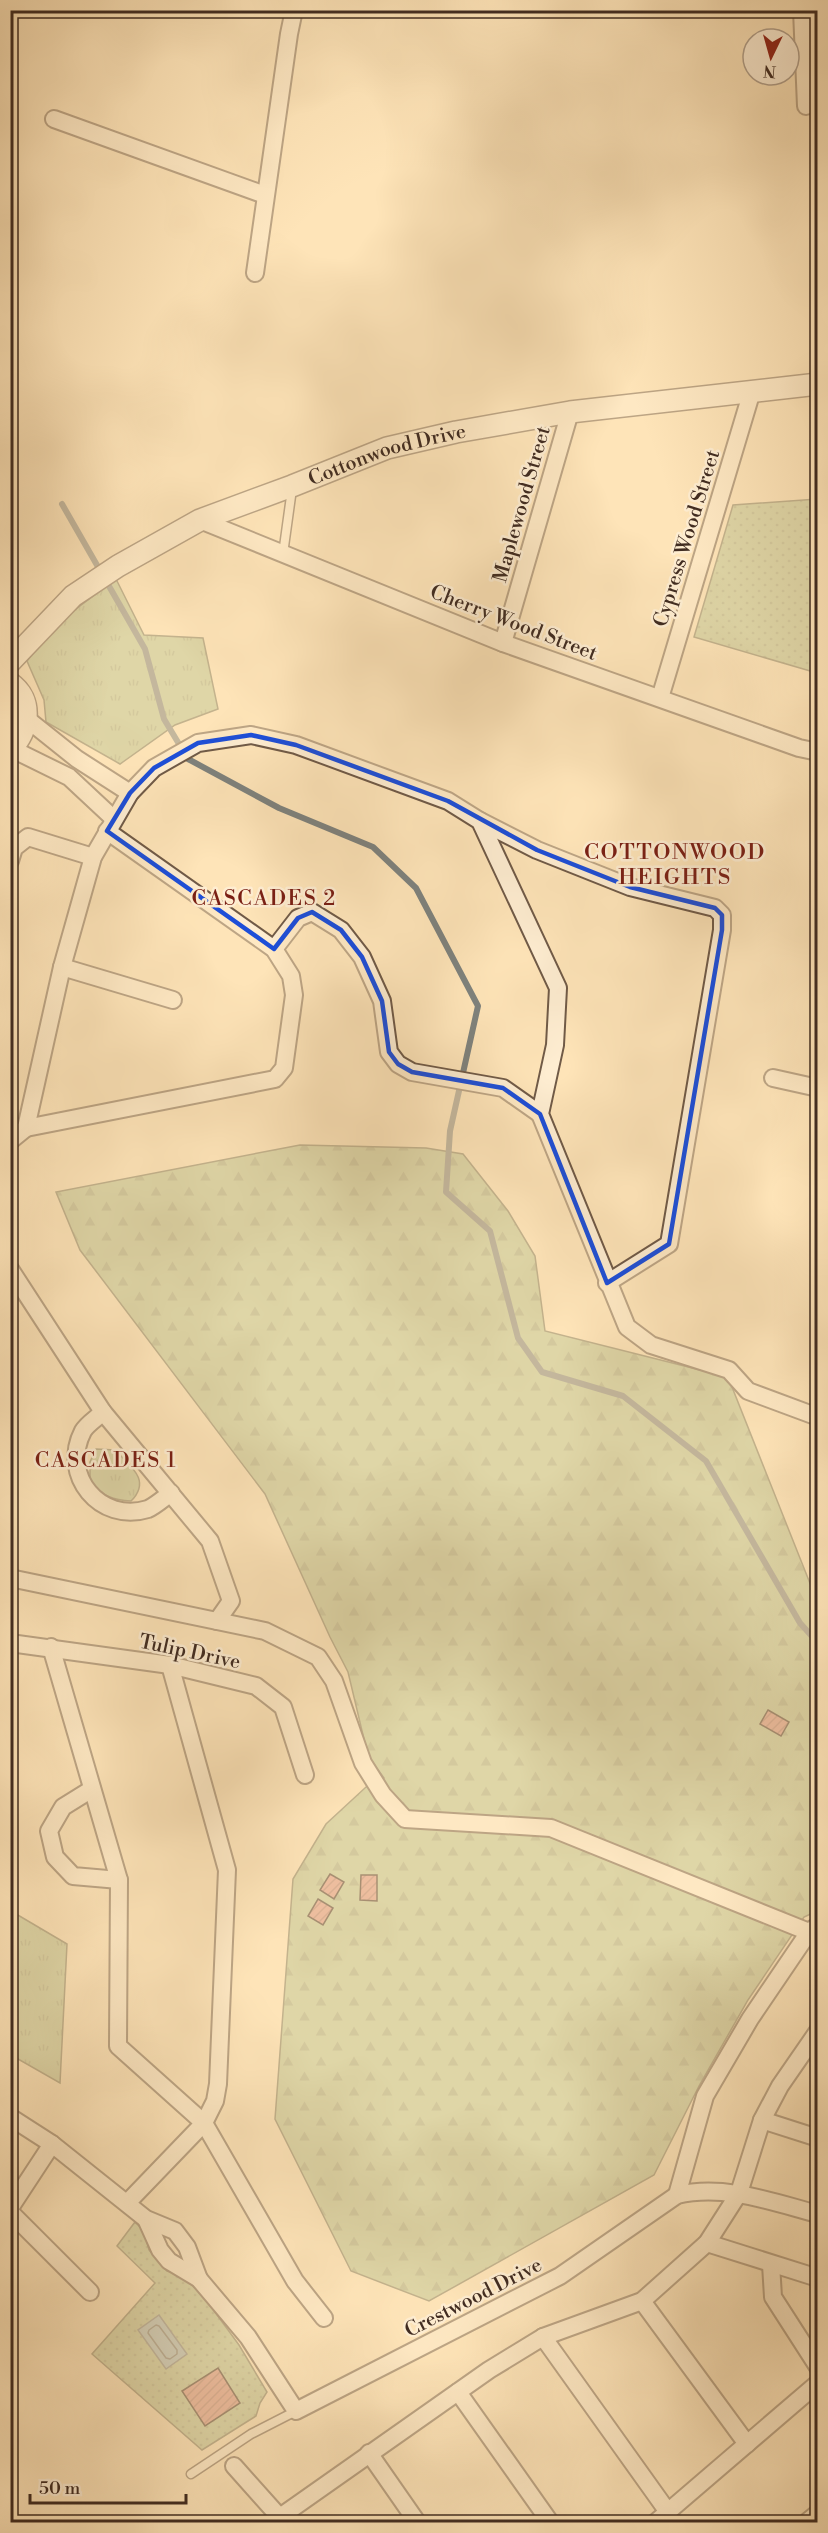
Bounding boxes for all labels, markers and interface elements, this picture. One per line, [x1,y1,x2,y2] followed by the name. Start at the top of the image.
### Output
[741,27,801,87] north arrow
[762,60,777,81] text: N
[305,419,468,492] street label: Cottonwood Drive
[488,423,557,585] street label: Maplewood Street
[649,447,726,630] street label: Cypress Wood Street
[426,580,601,667] street label: Cherry Wood Street
[584,839,766,891] district label: COTTONWOOD HEIGHTS
[191,886,337,912] district label: CASCADES 2
[35,1448,177,1474] district label: CASCADES 1
[137,1630,243,1675] street label: Tulip Drive
[401,2253,547,2344] street label: Crestwood Drive
[30,2467,186,2505] scale bar
[39,2477,81,2500] text: 50 m

